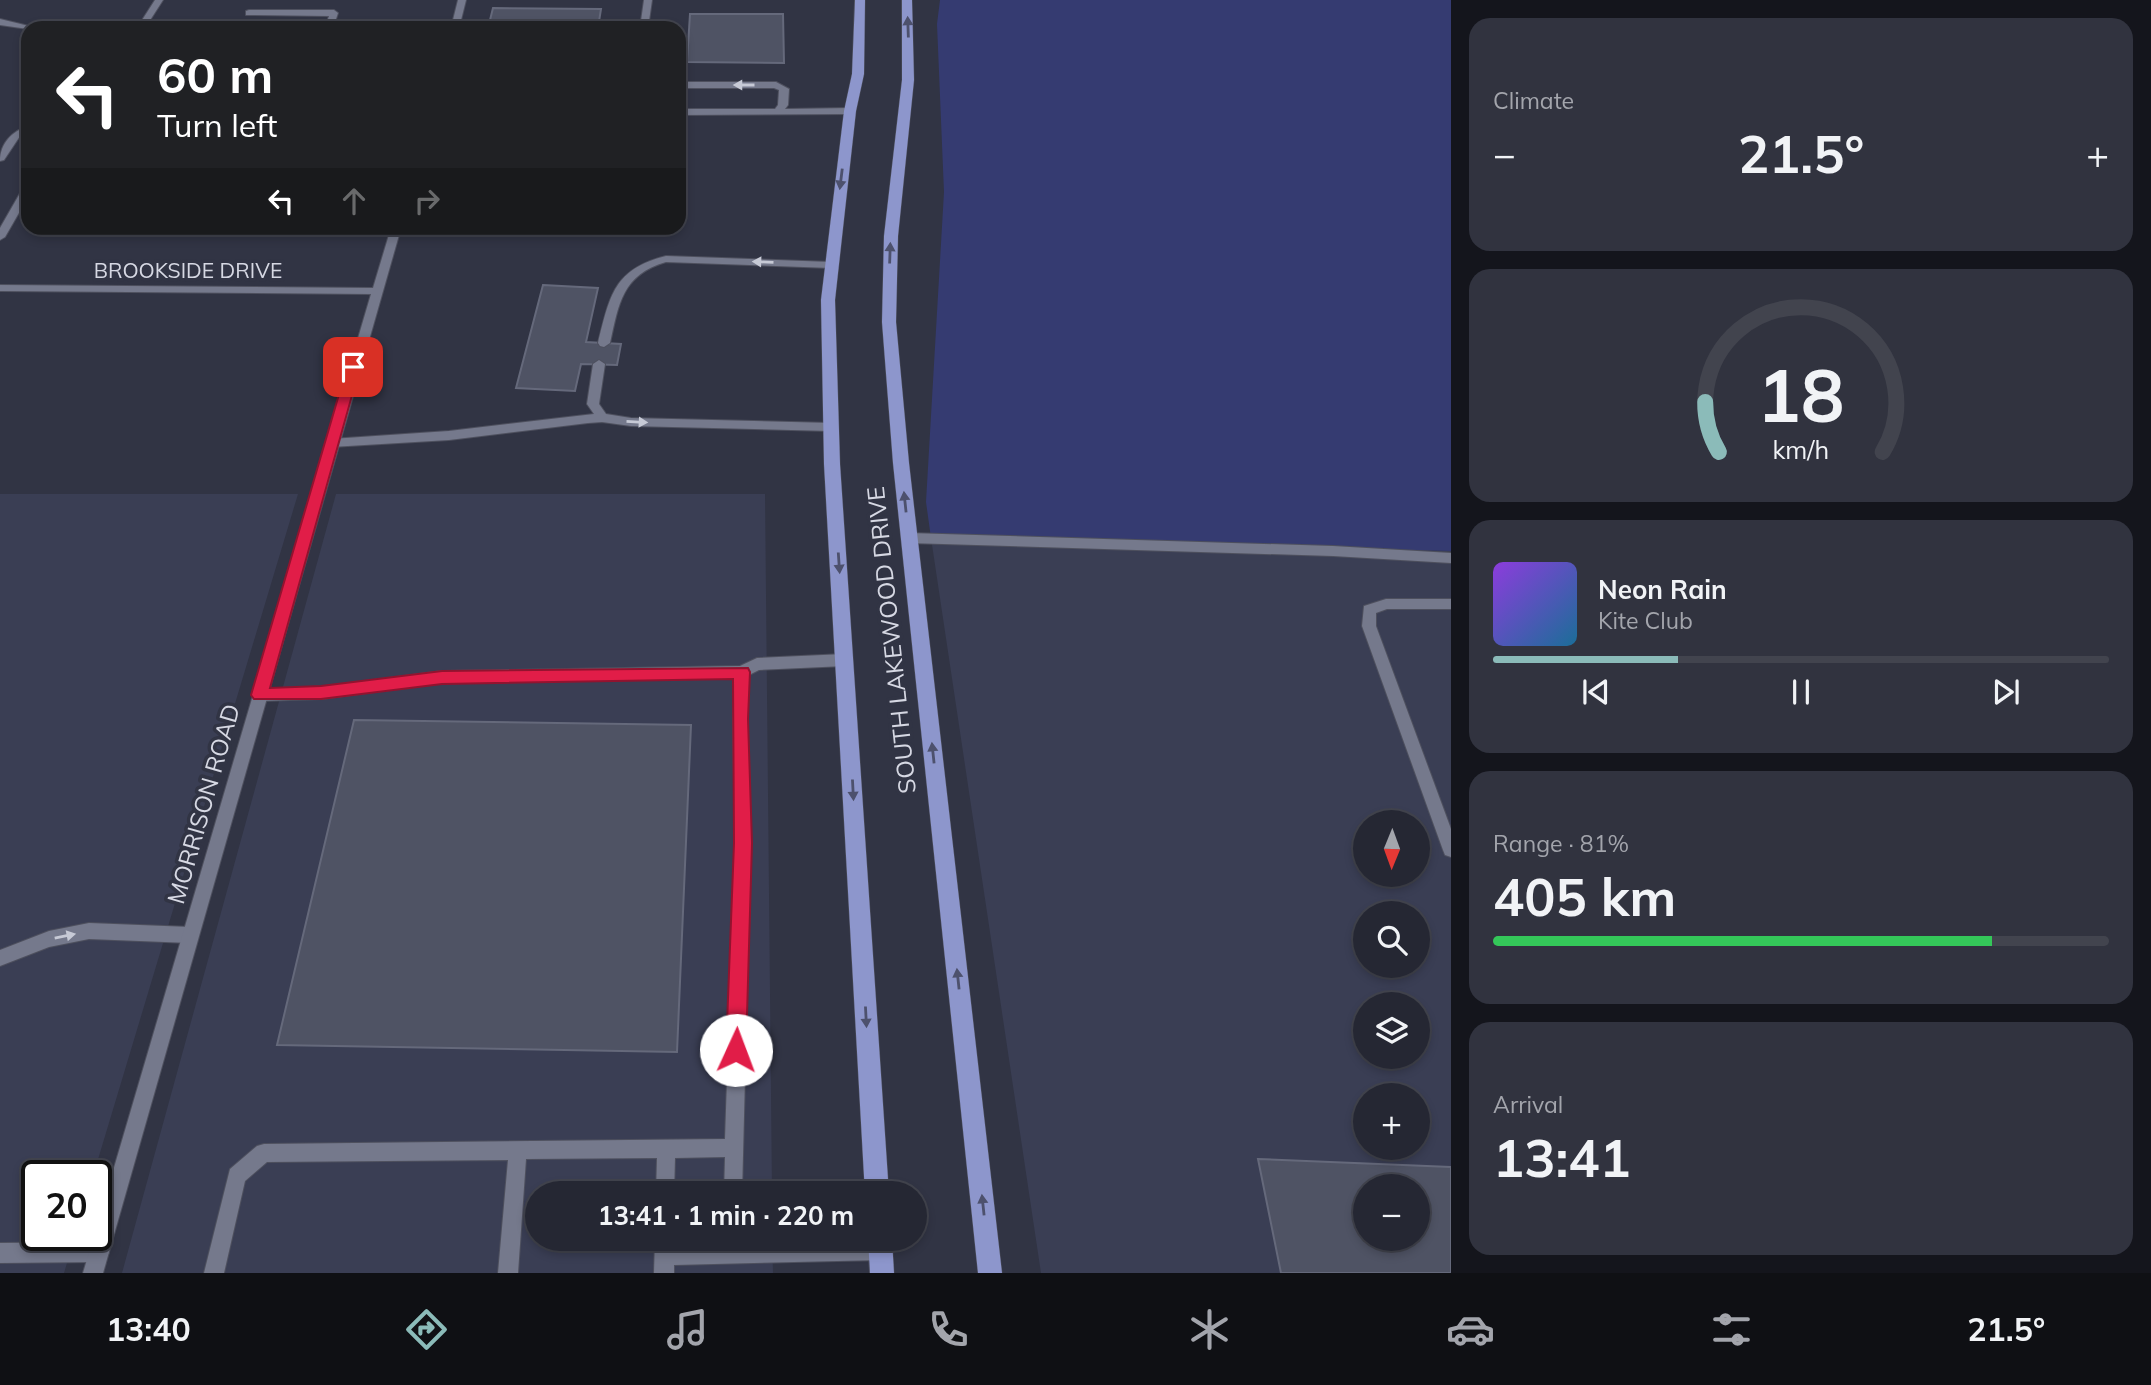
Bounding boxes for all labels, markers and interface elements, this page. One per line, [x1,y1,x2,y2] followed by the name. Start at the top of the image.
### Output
[903,16,914,38] one-way arrow
[157,44,273,105] text: 60 m
[42,49,133,140] icon: left
[733,79,755,91] one-way arrow
[1493,86,1574,115] text: Climate
[157,105,277,145] text: Turn left
[1738,121,1864,186] text: 21.5°
[1493,130,1516,178] text: −
[2086,130,2109,178] text: +
[836,168,847,190] one-way arrow
[262,182,300,220] icon: left
[335,182,373,220] icon: ahead
[408,182,446,220] icon: right
[884,242,896,264] one-way arrow
[94,257,282,283] street label: BROOKSIDE DRIVE
[752,257,774,268] one-way arrow
[323,337,383,397] pin
[334,348,372,386] icon: arrive
[1757,349,1845,440] text: 18
[627,417,649,428] one-way arrow
[1773,433,1829,464] text: km/h
[860,485,922,795] street label: SOUTH LAKEWOOD DRIVE
[899,491,910,513] one-way arrow
[833,552,844,574] one-way arrow
[1598,573,1727,606] text: Neon Rain
[1598,606,1693,635] text: Kite Club
[1577,673,1615,711] icon: previous
[1782,673,1820,711] icon: pause
[1987,673,2025,711] icon: next
[160,700,246,907] street label: MORRISON ROAD
[927,742,938,764] one-way arrow
[847,779,858,801] one-way arrow
[1353,810,1430,887] north arrow
[1353,810,1430,1251] map controls
[1493,829,1629,858] text: Range · 81%
[1493,864,1676,929] text: 405 km
[1353,901,1430,978] button: search
[54,930,76,941] one-way arrow
[952,968,963,990] one-way arrow
[1353,992,1430,1069] button: layers
[861,1006,872,1028] one-way arrow
[699,1013,773,1087] position arrow
[1353,1083,1430,1160] button: +
[1493,1090,1563,1119] text: Arrival
[1493,1125,1631,1190] text: 13:41
[21,1160,112,1251] speed limit sign: 20
[1353,1174,1430,1251] button: −
[977,1194,988,1216] one-way arrow
[598,1199,854,1232] text: 13:41 · 1 min · 220 m
[402,1305,451,1354] icon: directions
[663,1305,712,1354] icon: music
[924,1305,973,1354] icon: phone
[1185,1305,1234,1354] icon: climate
[1446,1305,1495,1354] icon: car
[1707,1305,1756,1354] icon: filters
[106,1309,191,1349] text: 13:40
[1967,1309,2045,1349] text: 21.5°

